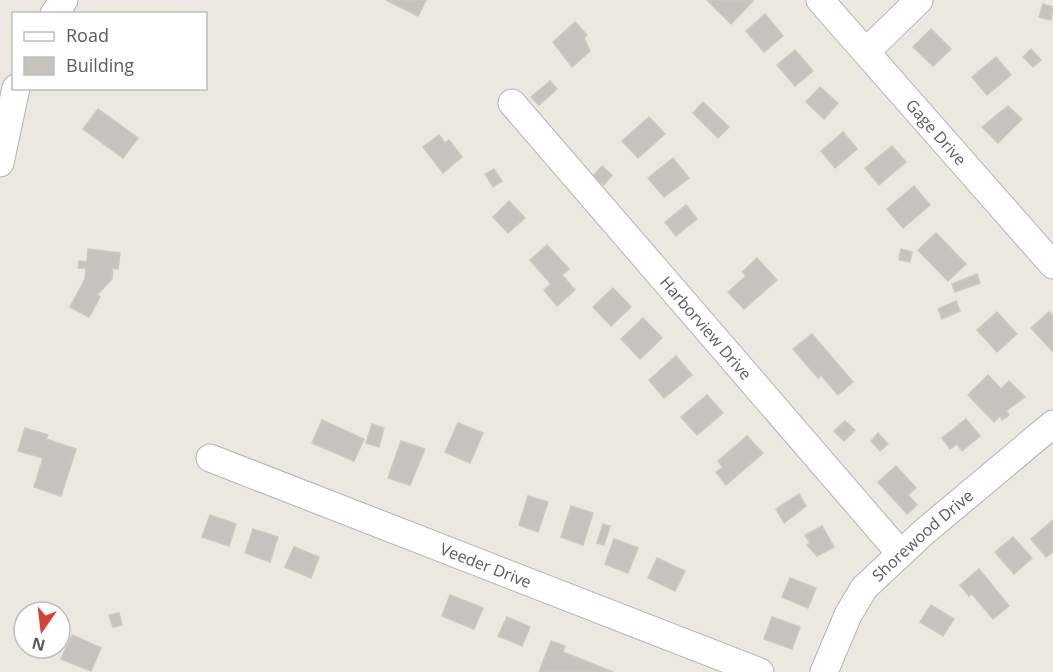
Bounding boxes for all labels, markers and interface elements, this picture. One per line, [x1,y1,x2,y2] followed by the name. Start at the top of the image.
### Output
[12,12,207,90] legend
[66,23,109,47] text: Road
[66,53,134,77] text: Building
[901,94,971,170] street label: Gage Drive
[655,272,757,384] street label: Harborview Drive
[867,484,978,586] street label: Shorewood Drive
[437,538,535,593] street label: Veeder Drive
[12,600,72,660] north arrow
[29,632,47,657] text: N

